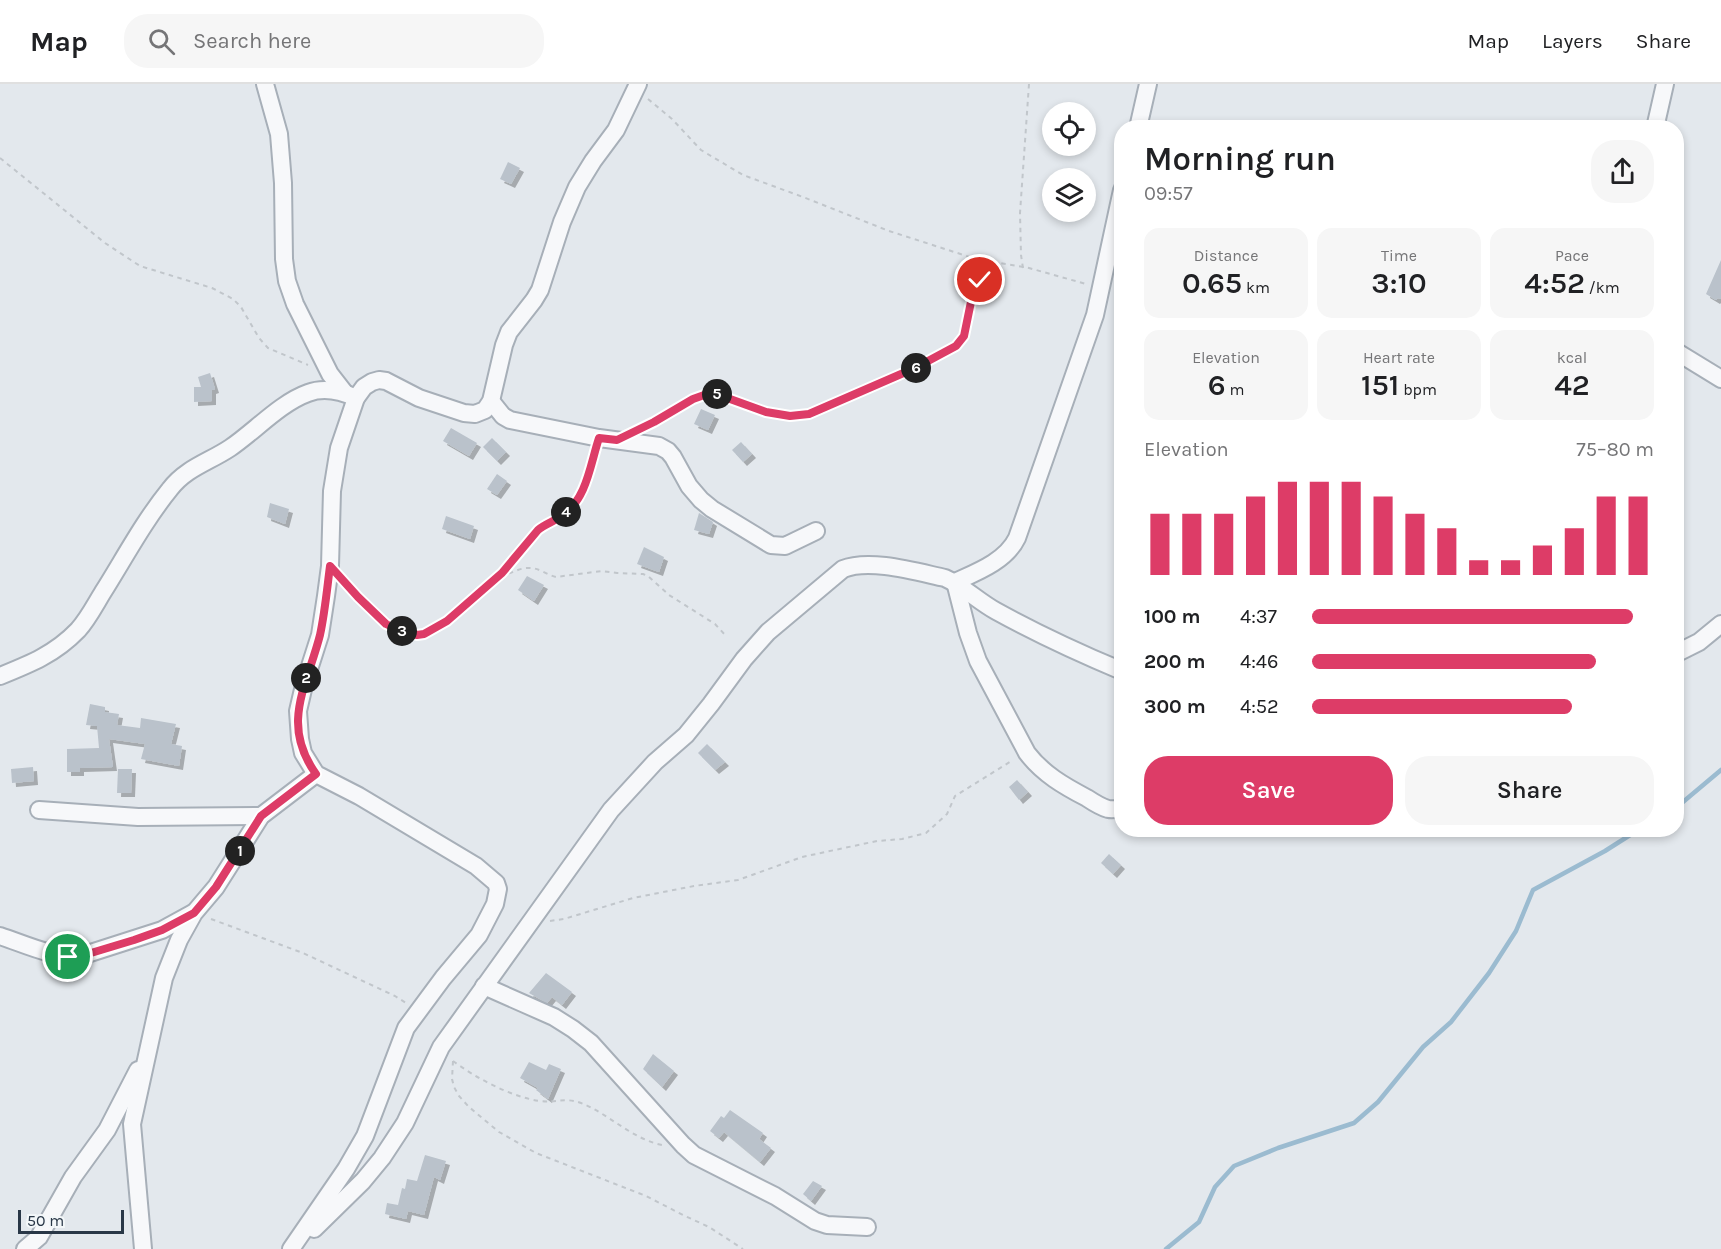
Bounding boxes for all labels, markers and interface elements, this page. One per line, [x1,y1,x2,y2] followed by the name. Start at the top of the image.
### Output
[124,14,544,68] search box
[30,25,88,58] text: Map
[145,25,178,58] icon: search
[193,28,311,54] text: Search here
[1467,29,1509,53] text: Map
[1542,29,1603,53] text: Layers
[1636,29,1691,53] text: Share
[1042,102,1096,222] map controls
[1042,102,1096,156] button: locate
[1144,140,1336,178] text: Morning run
[1591,140,1654,203] button: share
[1042,168,1096,222] button: layers
[1144,182,1193,205] text: 09:57
[1194,246,1258,265] text: Distance
[1381,246,1417,265] text: Time
[1555,246,1589,265] text: Pace
[954,254,1005,305] pin
[963,263,996,296] icon: check
[1182,265,1242,301] text: 0.65
[1371,265,1427,301] text: 3:10
[1524,265,1585,301] text: 4:52
[1242,278,1270,297] text: km
[1585,278,1620,297] text: /km
[1192,348,1260,367] text: Elevation
[1363,348,1435,367] text: Heart rate
[1557,348,1587,367] text: kcal
[901,353,931,383] pin: 6
[911,358,921,377] text: 6
[1208,367,1226,403] text: 6
[1361,367,1399,403] text: 151
[1554,367,1590,403] text: 42
[702,379,732,409] pin: 5
[1226,380,1244,399] text: m
[1399,380,1437,399] text: bpm
[712,384,722,403] text: 5
[1144,438,1229,461] text: Elevation
[1576,438,1654,461] text: 75–80 m
[551,497,581,527] pin: 4
[561,502,571,521] text: 4
[1144,605,1200,628] text: 100 m
[1240,605,1277,628] text: 4:37
[387,616,417,646] pin: 3
[397,621,407,640] text: 3
[1144,650,1205,673] text: 200 m
[1240,650,1278,673] text: 4:46
[291,663,321,693] pin: 2
[301,668,311,687] text: 2
[1144,695,1206,718] text: 300 m
[1240,695,1279,718] text: 4:52
[1144,756,1393,825] button: Save
[1405,756,1654,825] button: Share
[225,836,255,866] pin: 1
[237,841,243,860] text: 1
[42,931,93,982] pin
[51,940,84,973] icon: arrive
[18,1207,124,1234] scale bar
[27,1211,64,1230] text: 50 m

